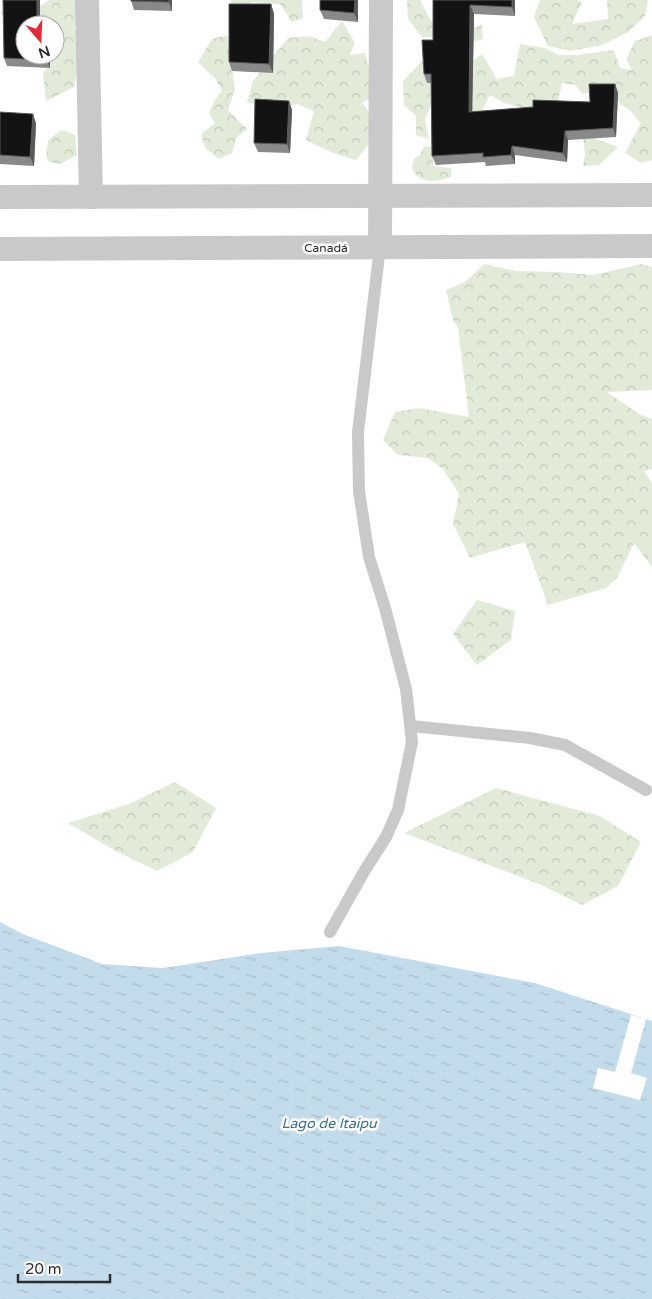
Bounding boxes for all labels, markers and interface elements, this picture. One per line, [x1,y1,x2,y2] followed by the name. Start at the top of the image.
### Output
[15,15,65,65] north arrow
[36,42,52,62] text: N
[304,241,348,255] street label: Canadá
[281,1115,378,1132] water label: Lago de Itaipu
[18,1252,110,1284] scale bar
[25,1260,62,1278] text: 20 m

